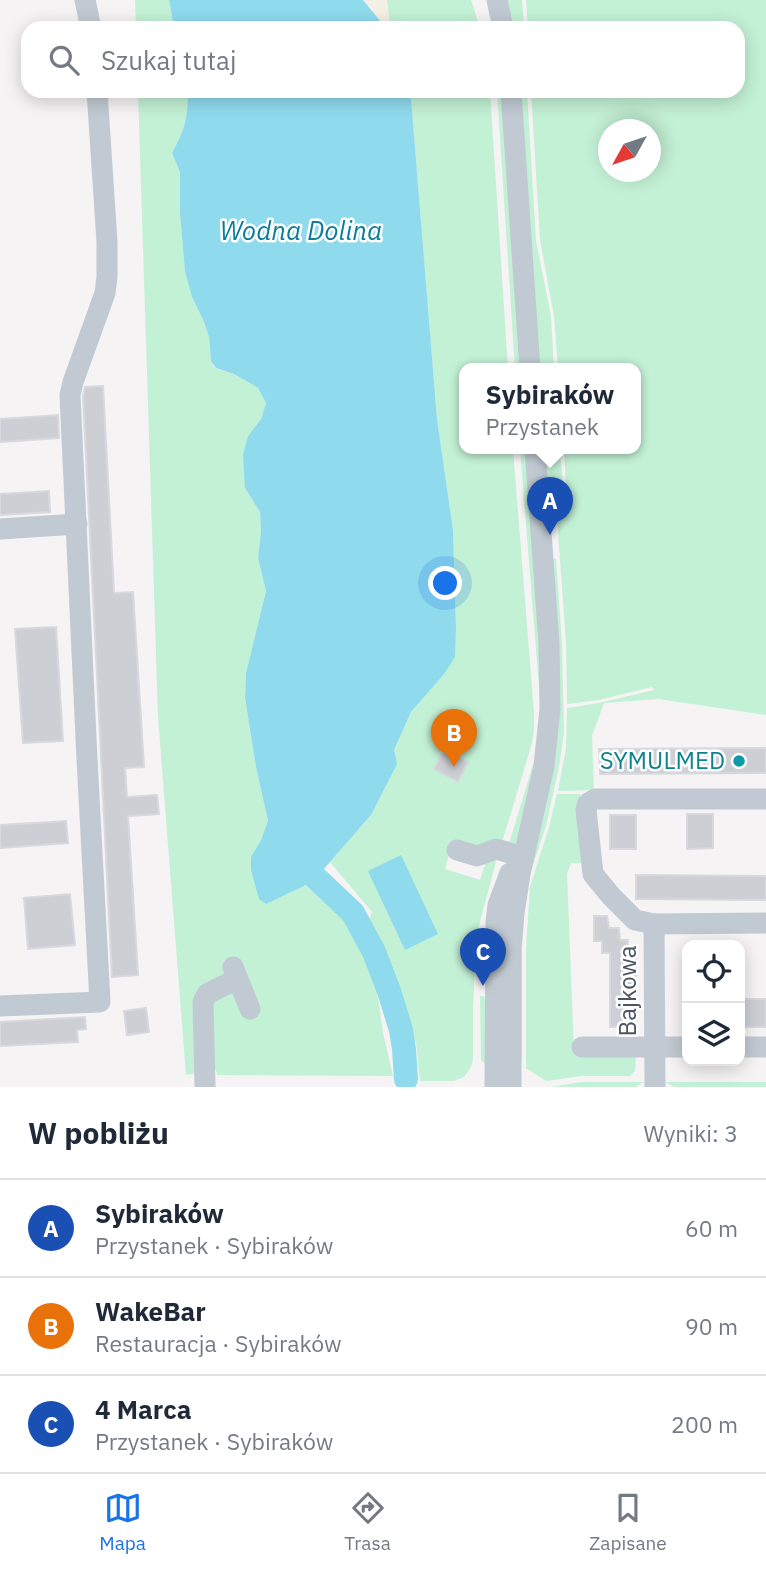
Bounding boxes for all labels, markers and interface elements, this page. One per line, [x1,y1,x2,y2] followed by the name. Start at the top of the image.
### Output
[21,21,745,98] search box
[45,41,83,79] icon: search
[101,43,236,77] text: Szukaj tutaj
[598,119,661,182] north arrow
[220,213,382,247] water label: Wodna Dolina
[459,363,641,454] popup
[486,377,614,411] text: Sybiraków
[486,411,599,441] text: Przystanek
[527,477,573,535] pin: A
[428,566,462,600] your location
[431,709,477,767] pin: B
[600,744,725,776] place label: SYMULMED
[731,753,747,769] marker: SYMULMED
[460,928,506,986] pin: C
[682,940,745,1066] map controls
[682,940,745,1003] button: locate
[611,945,643,1037] street label: Bajkowa
[682,1003,745,1066] button: layers
[28,1113,169,1152] text: W pobliżu
[643,1118,738,1148] text: Wyniki: 3
[95,1196,224,1230] text: Sybiraków
[43,1213,59,1243] text: A
[685,1213,738,1243] text: 60 m
[95,1230,334,1260] text: Przystanek · Sybiraków
[95,1294,206,1328] text: WakeBar
[43,1311,59,1341] text: B
[685,1311,738,1341] text: 90 m
[95,1328,342,1358] text: Restauracja · Sybiraków
[95,1392,191,1426] text: 4 Marca
[44,1409,58,1439] text: C
[671,1409,738,1439] text: 200 m
[95,1426,334,1456] text: Przystanek · Sybiraków
[99,1489,146,1555] tab: Mapa
[344,1489,391,1555] tab: Trasa
[589,1489,667,1555] tab: Zapisane

